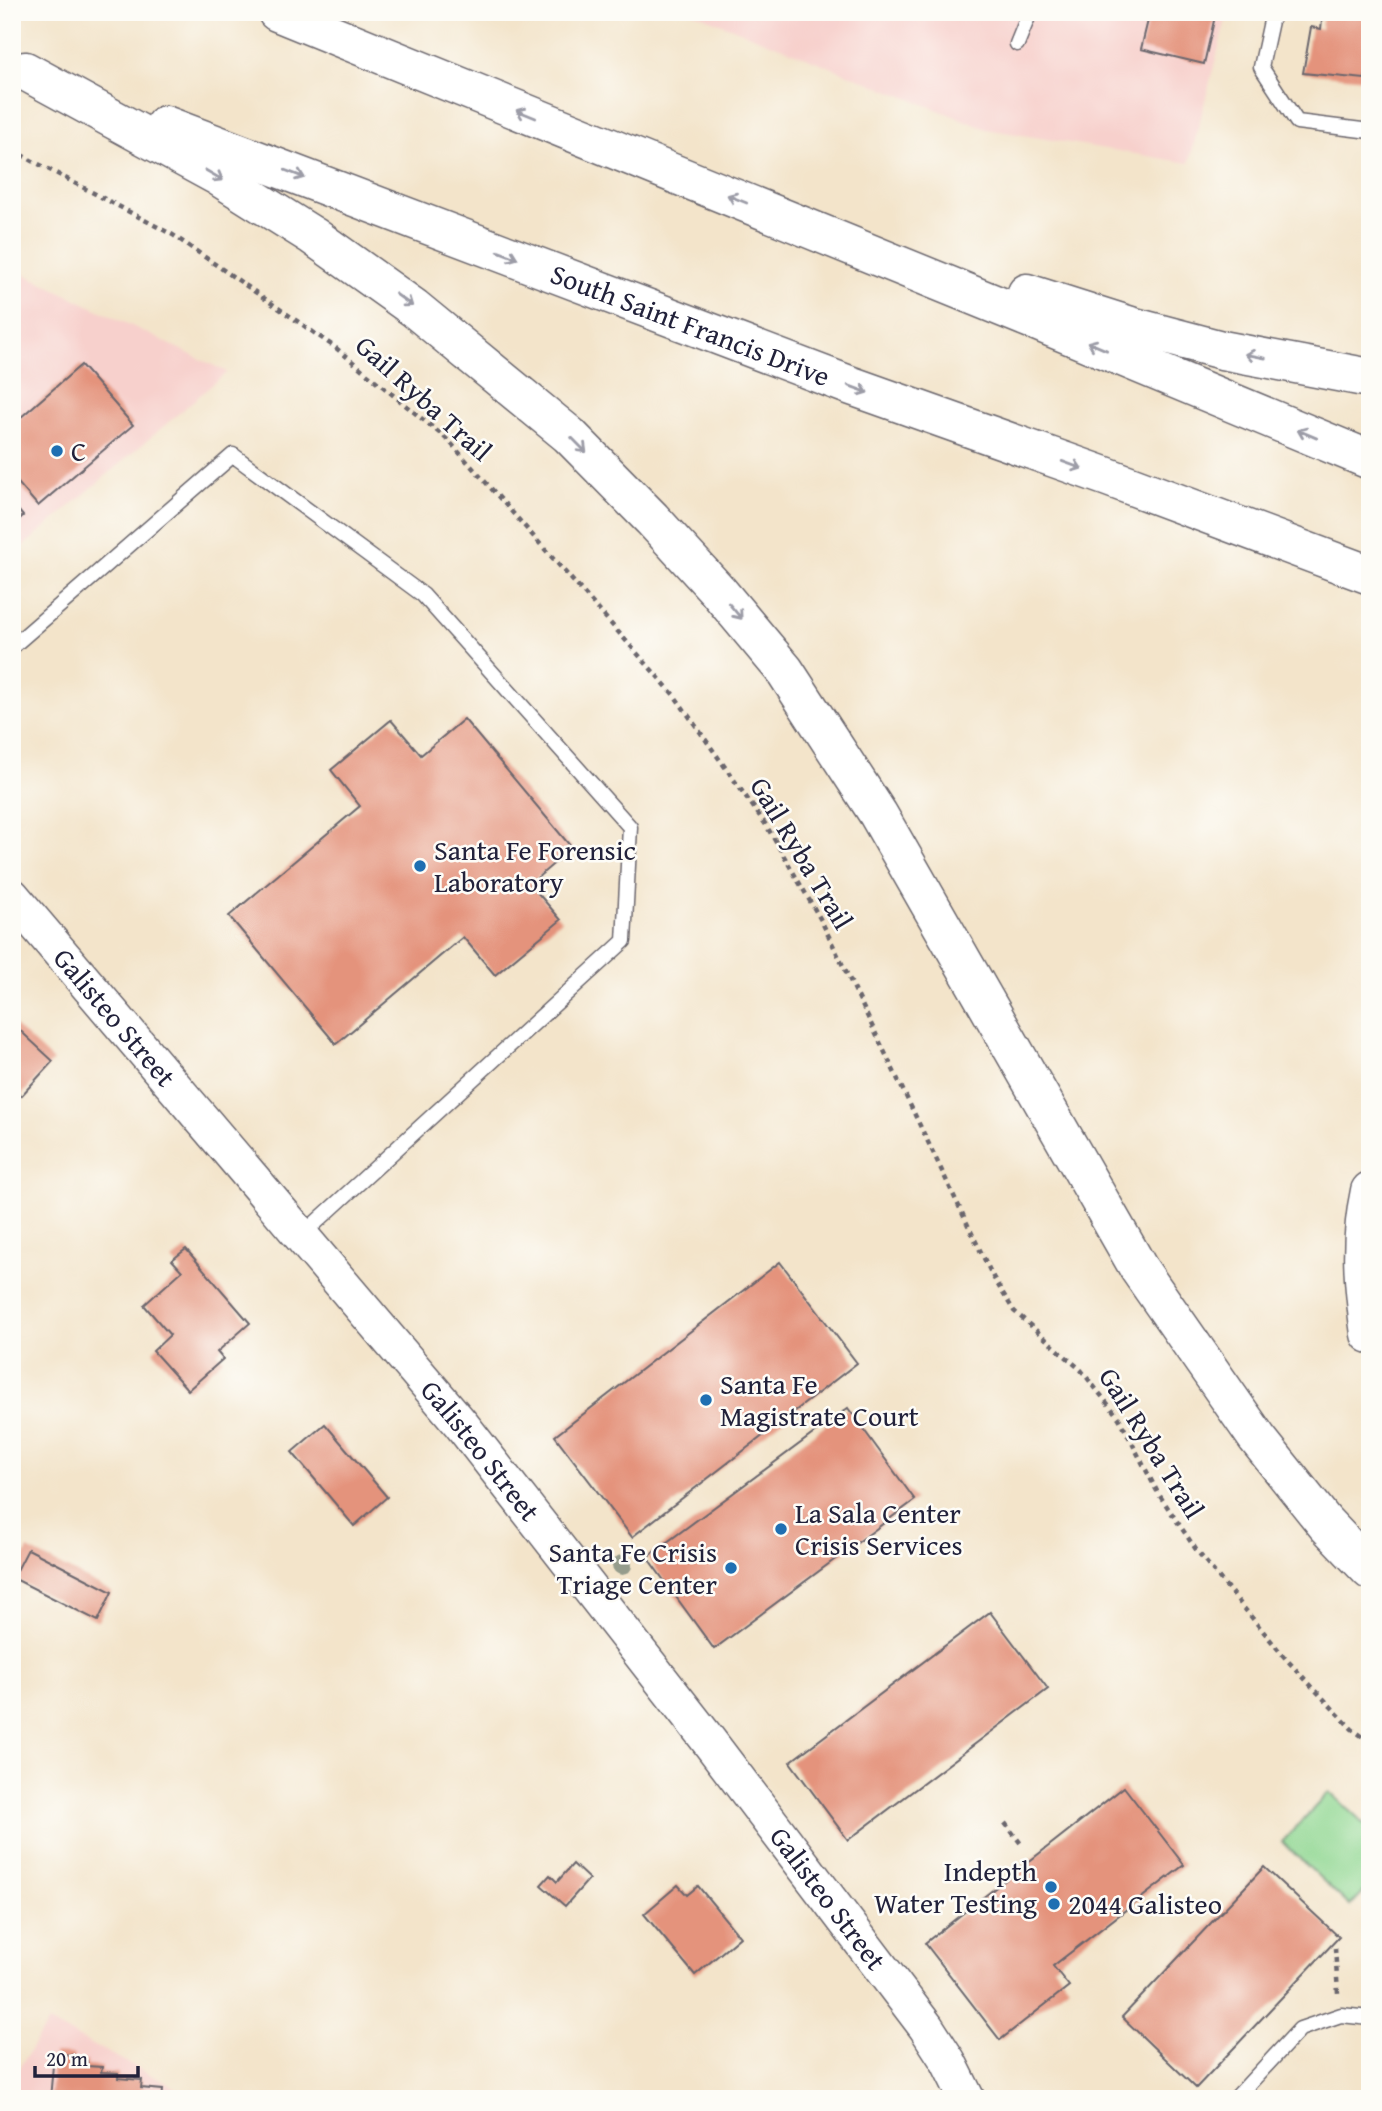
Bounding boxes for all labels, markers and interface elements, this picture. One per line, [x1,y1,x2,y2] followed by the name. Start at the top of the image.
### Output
[516,106,537,119] one-way arrow
[204,168,224,182] one-way arrow
[284,169,306,182] one-way arrow
[726,192,748,205] one-way arrow
[496,250,518,263] one-way arrow
[545,252,836,396] street label: South Saint Francis Drive
[394,293,413,308] one-way arrow
[347,325,502,470] street label: Gail Ryba Trail
[1086,339,1108,352] one-way arrow
[1244,349,1266,363] one-way arrow
[846,383,868,396] one-way arrow
[1296,427,1318,440] one-way arrow
[71,430,86,471] place label: C
[570,436,587,453] one-way arrow
[49,443,65,459] marker: C
[1061,459,1083,472] one-way arrow
[727,602,743,620] one-way arrow
[741,769,864,937] street label: Gail Ryba Trail
[434,829,636,902] place label: Santa Fe Forensic Laboratory
[412,858,428,874] marker: Santa Fe Forensic Laboratory
[44,938,186,1095] street label: Galisteo Street
[1090,1359,1215,1526] street label: Gail Ryba Trail
[720,1363,919,1436] place label: Santa Fe Magistrate Court
[412,1370,551,1530] street label: Galisteo Street
[698,1392,714,1408] marker: Santa Fe Magistrate Court
[795,1492,963,1565] place label: La Sala Center Crisis Services
[773,1521,789,1537] marker: La Sala Center Crisis Services
[549,1531,717,1604] place label: Santa Fe Crisis Triage Center
[723,1560,739,1576] marker: Santa Fe Crisis Triage Center
[761,1818,897,1979] street label: Galisteo Street
[874,1850,1037,1923] place label: Indepth Water Testing
[1043,1879,1059,1895] marker: Indepth Water Testing
[1068,1883,1222,1924] place label: 2044 Galisteo
[1046,1896,1062,1912] marker: 2044 Galisteo
[35,2034,138,2078] scale bar
[46,2043,88,2074] text: 20 m

